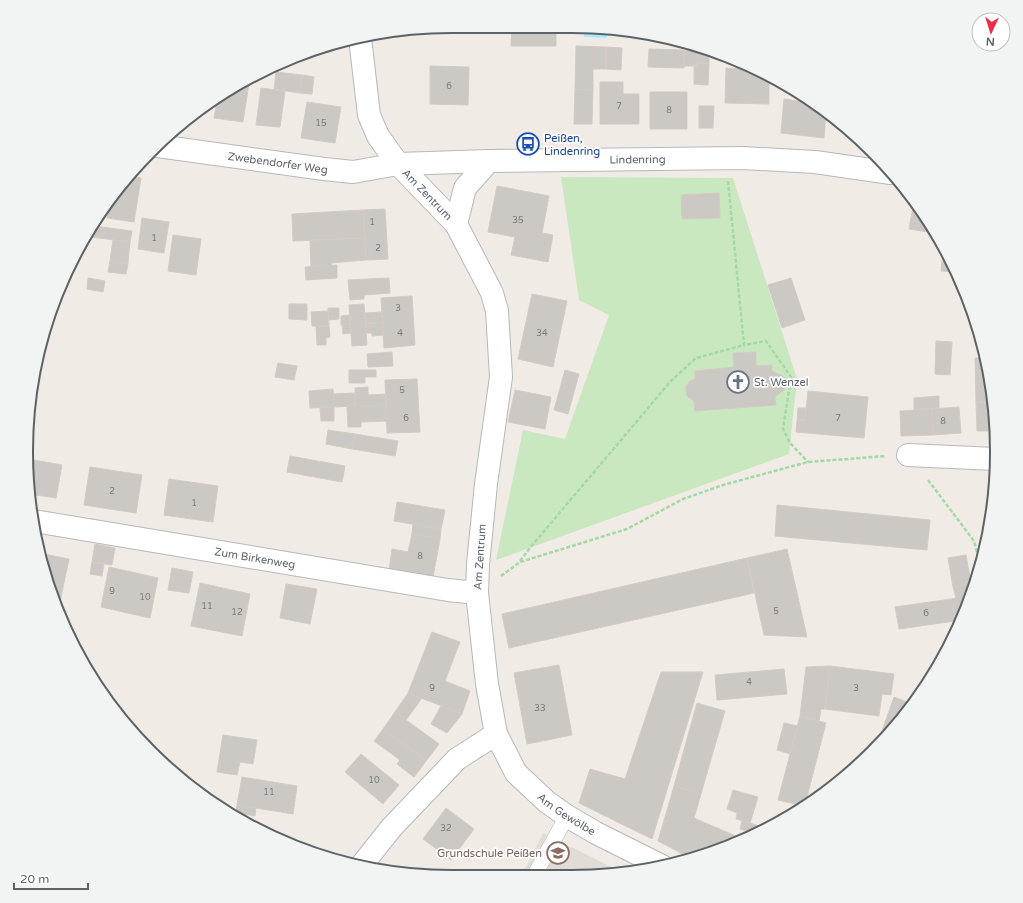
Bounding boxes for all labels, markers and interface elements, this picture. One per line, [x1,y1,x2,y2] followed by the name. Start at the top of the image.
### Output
[971,12,1011,52] north arrow
[985,35,995,48] text: N
[446,81,452,92] house number: 6
[616,101,622,112] house number: 7
[666,105,672,116] house number: 8
[315,118,327,129] house number: 15
[515,131,541,157] bus stop icon: Peißen, Lindenring
[544,132,600,158] place label: Peißen, Lindenring
[227,149,328,176] street label: Zwebendorfer Weg
[609,152,666,166] street label: Lindenring
[400,166,455,223] street label: Am Zentrum
[512,215,524,226] house number: 35
[369,217,375,228] house number: 1
[151,233,157,244] house number: 1
[375,243,381,254] house number: 2
[395,303,401,314] house number: 3
[397,328,403,339] house number: 4
[536,328,548,339] house number: 34
[725,369,751,395] church icon: St. Wenzel
[754,376,808,389] place label: St. Wenzel
[399,385,405,396] house number: 5
[403,413,409,424] house number: 6
[835,413,841,424] house number: 7
[940,416,946,427] house number: 8
[109,486,115,497] house number: 2
[191,498,197,509] house number: 1
[471,524,489,590] street label: Am Zentrum
[214,545,296,571] street label: Zum Birkenweg
[417,551,423,562] house number: 8
[109,586,115,597] house number: 9
[139,592,151,603] house number: 10
[201,601,213,612] house number: 11
[773,606,779,617] house number: 5
[231,607,243,618] house number: 12
[923,608,929,619] house number: 6
[746,677,752,688] house number: 4
[429,683,435,694] house number: 9
[853,683,859,694] house number: 3
[534,703,546,714] house number: 33
[368,775,380,786] house number: 10
[263,787,275,798] house number: 11
[535,790,598,838] street label: Am Gewölbe
[440,823,452,834] house number: 32
[545,840,571,866] school or university icon: Grundschule Peißen
[437,847,542,860] place label: Grundschule Peißen
[14,865,88,891] scale bar
[20,872,49,886] text: 20 m

